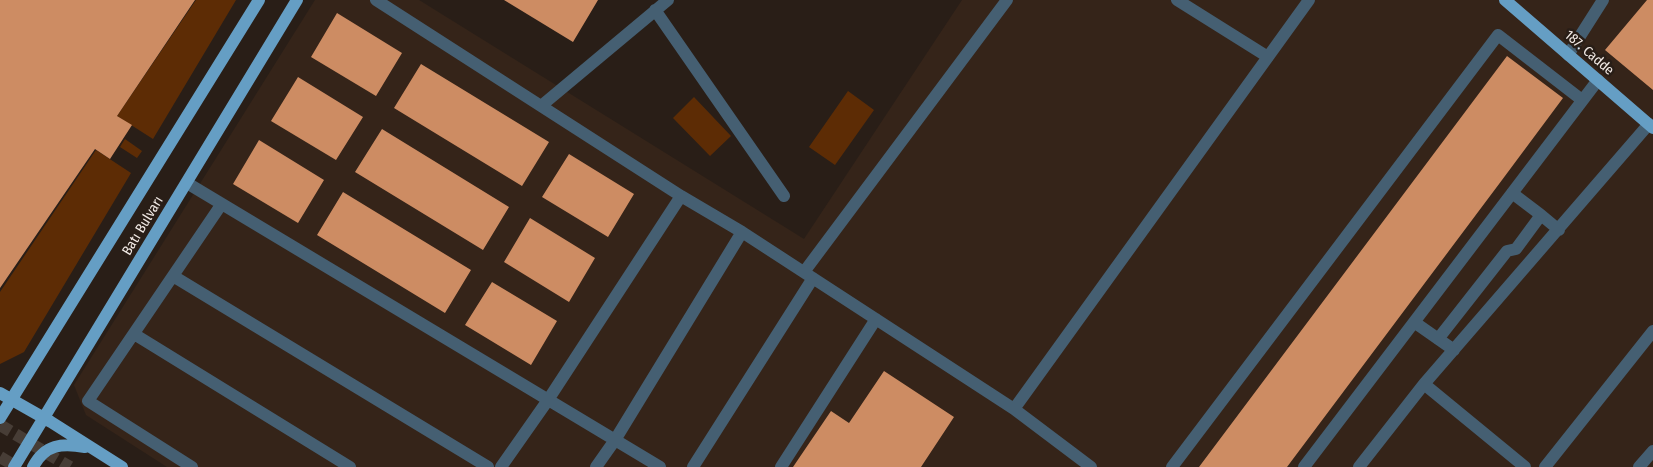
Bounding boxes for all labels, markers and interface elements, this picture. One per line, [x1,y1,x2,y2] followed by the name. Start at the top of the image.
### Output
[1561,27,1617,79] street label: 187. Cadde
[119,193,167,259] street label: Batı Bulvarı

